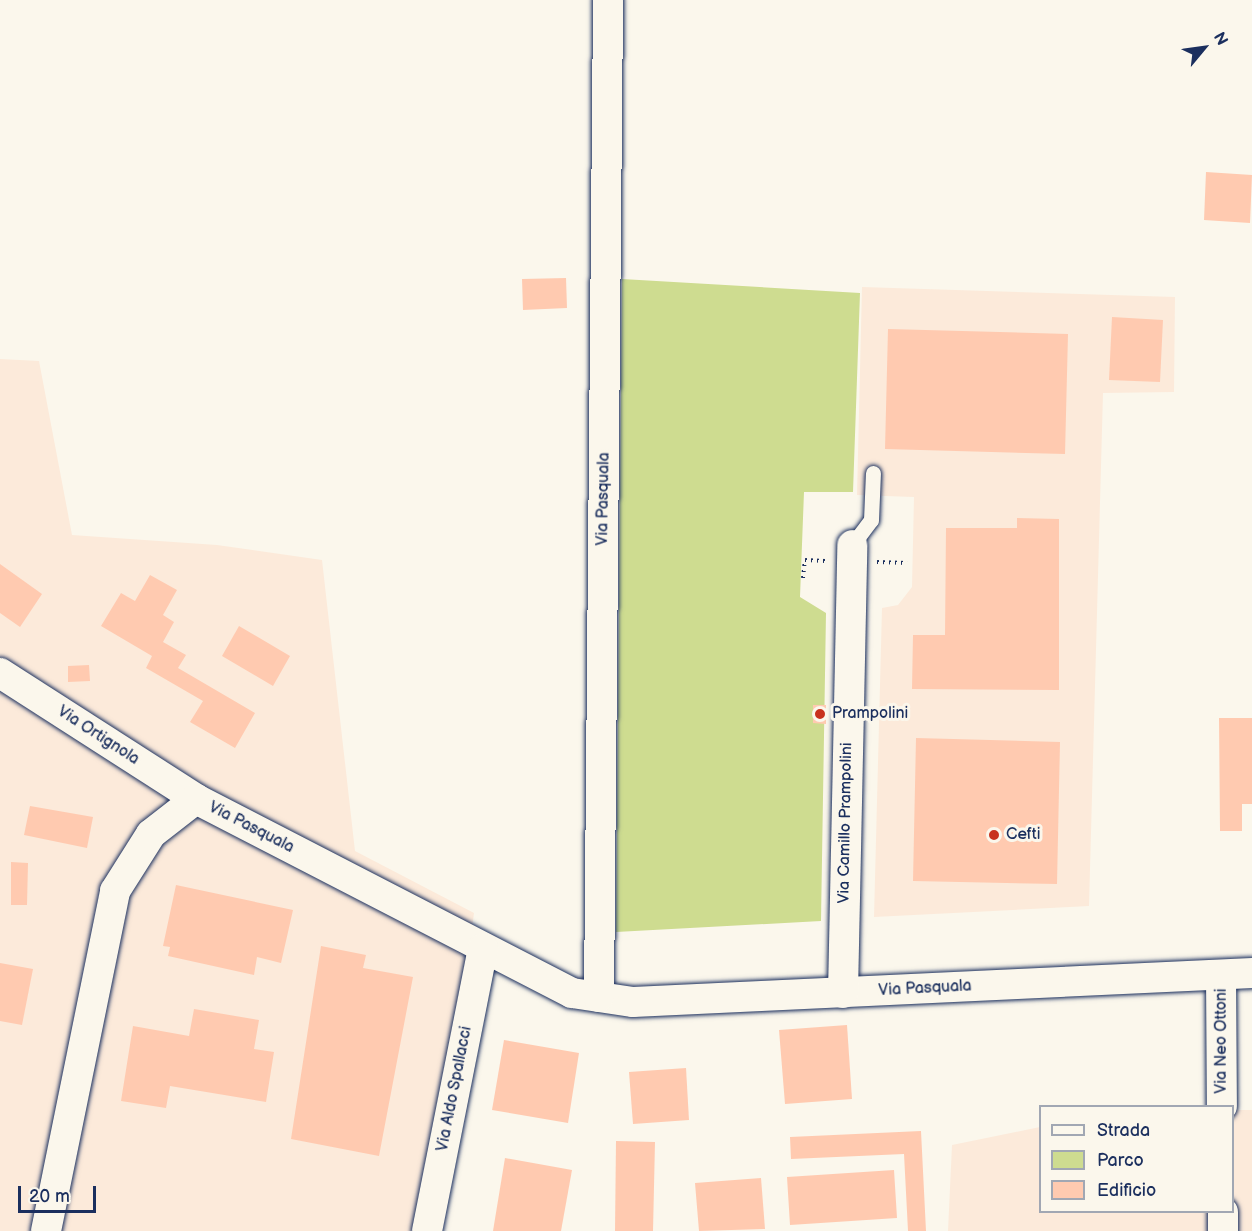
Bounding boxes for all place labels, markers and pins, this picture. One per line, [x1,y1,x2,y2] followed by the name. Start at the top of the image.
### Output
[832,704,908,724] place label: Prampolini
[813,707,827,721] marker: Prampolini
[1006,825,1040,845] place label: Cefti
[987,828,1001,842] marker: Cefti

